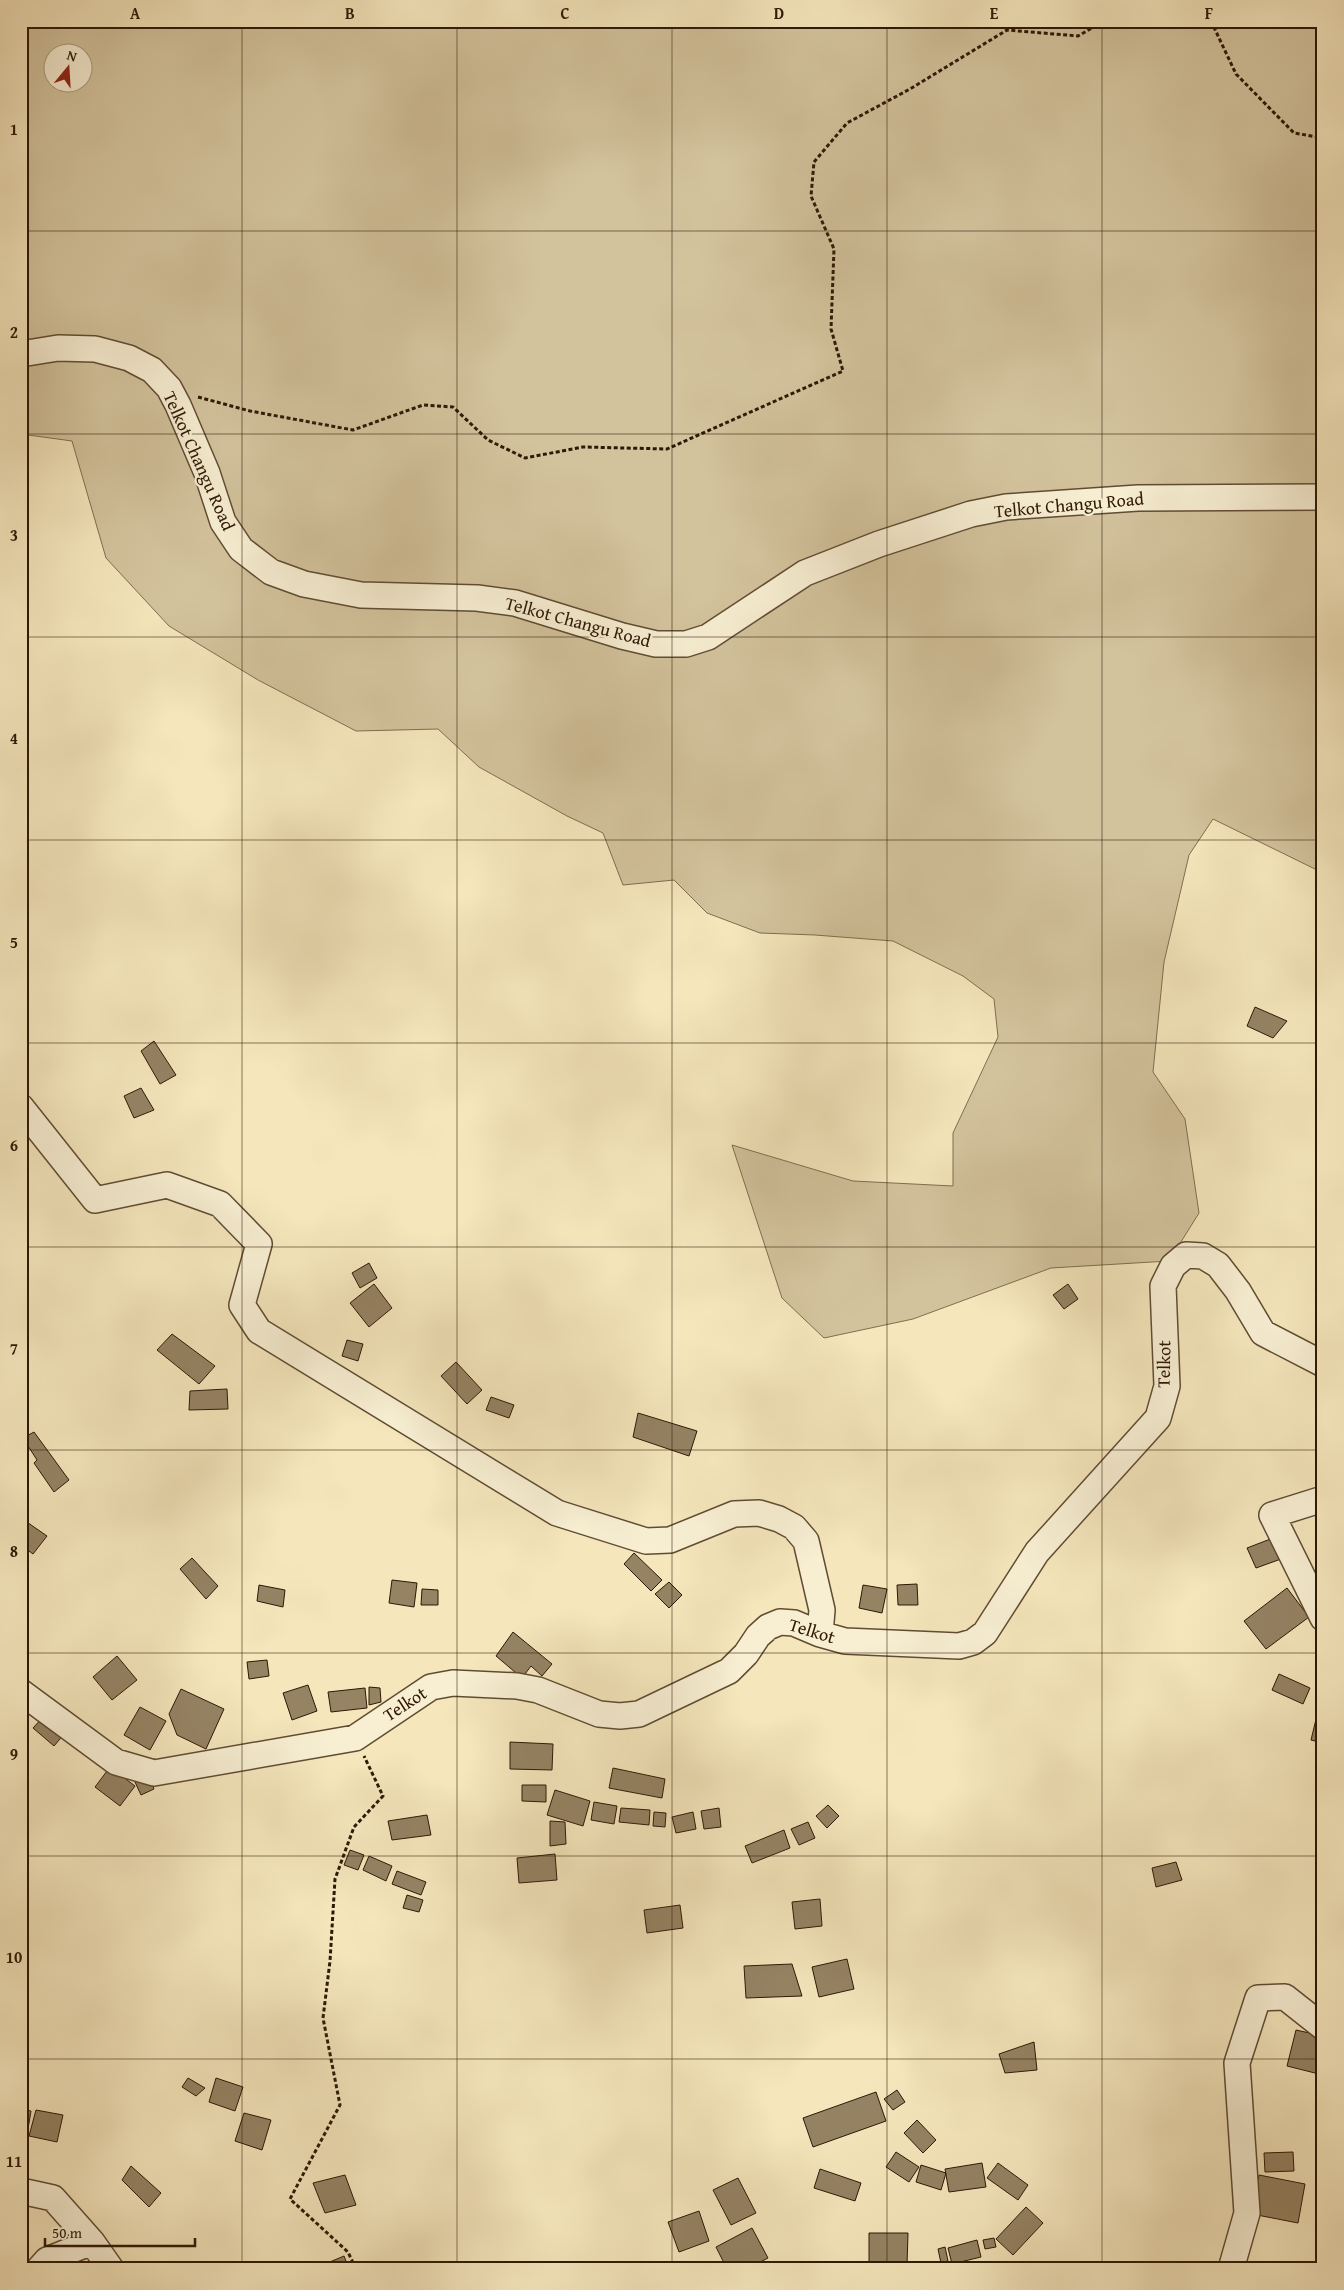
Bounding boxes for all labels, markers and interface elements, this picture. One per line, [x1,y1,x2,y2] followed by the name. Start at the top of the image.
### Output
[130,1,141,25] text: A
[345,1,355,25] text: B
[560,1,570,25] text: C
[774,1,784,25] text: D
[990,1,999,25] text: E
[1205,1,1213,25] text: F
[42,42,92,92] north arrow
[64,45,80,67] text: N
[10,117,18,141] text: 1
[10,320,18,344] text: 2
[157,387,242,535] street label: Telkot Changu Road
[993,484,1145,524] street label: Telkot Changu Road
[10,523,18,547] text: 3
[502,589,654,654] street label: Telkot Changu Road
[10,726,18,750] text: 4
[10,930,18,954] text: 5
[10,1133,18,1157] text: 6
[10,1336,18,1360] text: 7
[1150,1340,1177,1388] street label: Telkot
[10,1539,18,1563] text: 8
[786,1611,839,1651] street label: Telkot
[378,1679,432,1728] street label: Telkot
[10,1742,18,1766] text: 9
[6,1945,22,1969] text: 10
[6,2149,22,2173] text: 11
[45,2215,195,2247] scale bar
[52,2222,83,2243] text: 50 m

